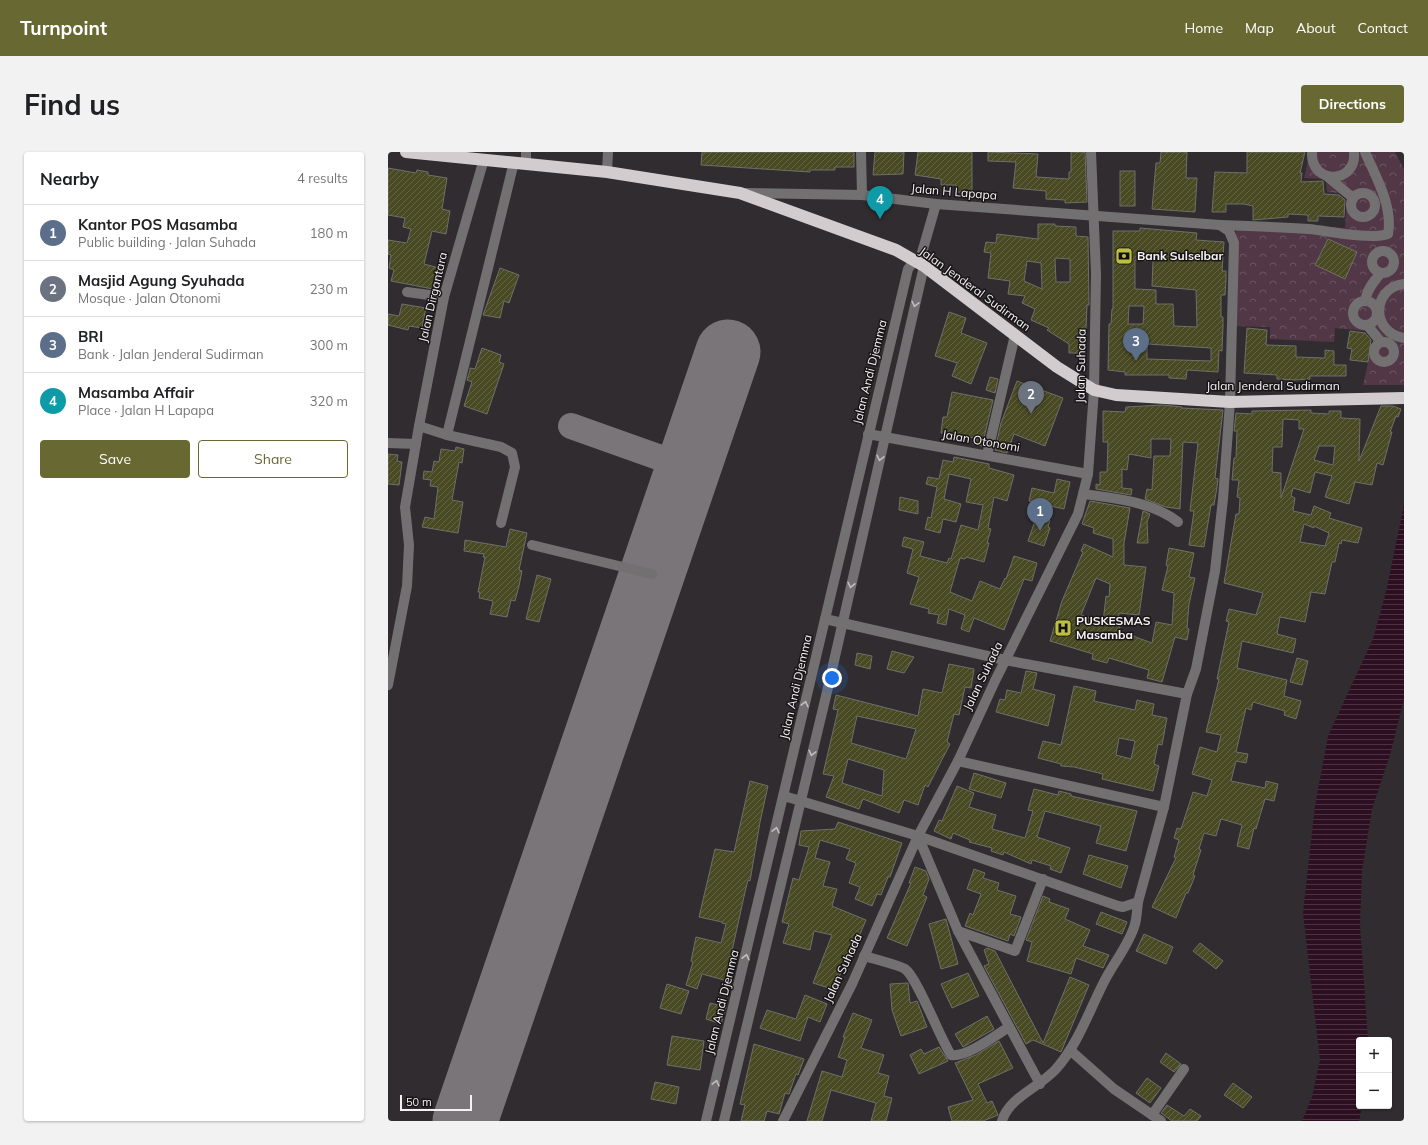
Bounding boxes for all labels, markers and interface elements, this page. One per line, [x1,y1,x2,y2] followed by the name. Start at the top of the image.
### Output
[20,16,107,40] text: Turnpoint
[1184,19,1223,37] text: Home
[1245,19,1274,37] text: Map
[1296,19,1336,37] text: About
[1358,19,1408,37] text: Contact
[1301,85,1404,123] button: Directions
[24,87,120,122] text: Find us
[40,168,99,189] text: Nearby
[297,170,348,186] text: 4 results
[910,180,998,203] street label: Jalan H Lapapa
[867,186,893,219] pin: 4
[78,215,238,234] text: Kantor POS Masamba
[49,225,57,241] text: 1
[310,225,348,241] text: 180 m
[78,234,256,250] text: Public building · Jalan Suhada
[917,243,1034,334] street label: Jalan Jenderal Sudirman
[1114,246,1134,266] bank icon: Bank Sulselbar
[1137,248,1223,263] place label: Bank Sulselbar
[415,250,450,343] street label: Jalan Dirgantara
[78,271,245,290] text: Masjid Agung Syuhada
[49,281,57,297] text: 2
[310,281,348,297] text: 230 m
[78,290,221,306] text: Mosque · Jalan Otonomi
[911,300,920,307] one-way arrow
[849,318,890,426] street label: Jalan Andi Djemma
[78,327,103,346] text: BRI
[1123,328,1149,361] pin: 3
[1072,329,1089,403] street label: Jalan Suhada
[49,337,57,353] text: 3
[310,337,348,353] text: 300 m
[78,346,264,362] text: Bank · Jalan Jenderal Sudirman
[1206,378,1340,393] street label: Jalan Jenderal Sudirman
[1018,381,1044,414] pin: 2
[78,383,194,402] text: Masamba Affair
[49,393,57,409] text: 4
[310,393,348,409] text: 320 m
[78,402,214,418] text: Place · Jalan H Lapapa
[941,426,1021,455] street label: Jalan Otonomi
[40,440,190,478] button: Save
[198,440,348,478] button: Share
[876,455,884,461] one-way arrow
[1027,498,1053,531] pin: 1
[847,582,855,588] one-way arrow
[1076,613,1151,642] place label: PUSKESMAS Masamba
[1053,618,1073,638] hospital icon: PUSKESMAS Masamba
[776,633,815,741] street label: Jalan Andi Djemma
[960,639,1006,713] street label: Jalan Suhada
[822,668,842,688] your location
[801,700,809,707] one-way arrow
[808,749,817,756] one-way arrow
[771,827,780,834] one-way arrow
[820,931,865,1005] street label: Jalan Suhada
[701,948,742,1056] street label: Jalan Andi Djemma
[742,954,750,960] one-way arrow
[1356,1037,1392,1109] map controls
[1356,1037,1392,1073] button: +
[1356,1073,1392,1109] button: −
[711,1080,719,1086] one-way arrow
[400,1093,472,1112] scale bar
[406,1095,432,1109] text: 50 m

